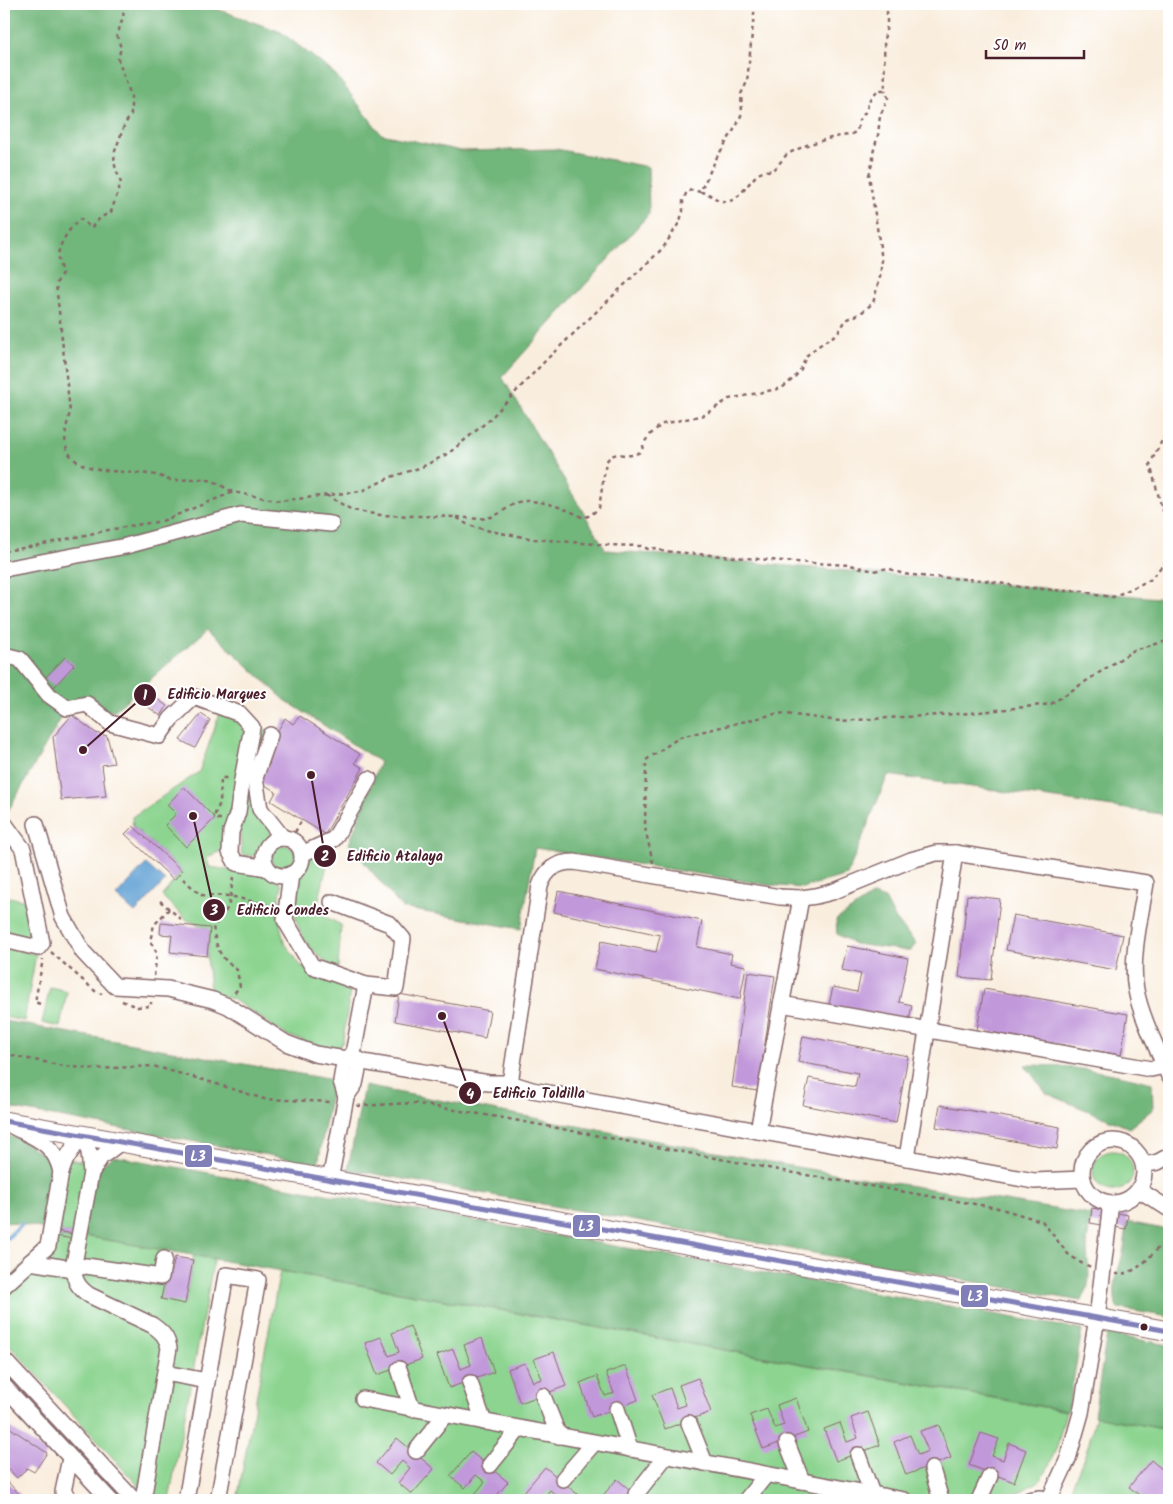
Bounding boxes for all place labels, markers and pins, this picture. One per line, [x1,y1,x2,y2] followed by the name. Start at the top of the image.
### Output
[133,680,277,709] callout: Edificio Marques
[312,842,453,871] callout: Edificio Atalaya
[202,896,339,925] callout: Edificio Condes
[458,1079,595,1108] callout: Edificio Toldilla
[1139,1322,1149,1332] unlabelled marker

